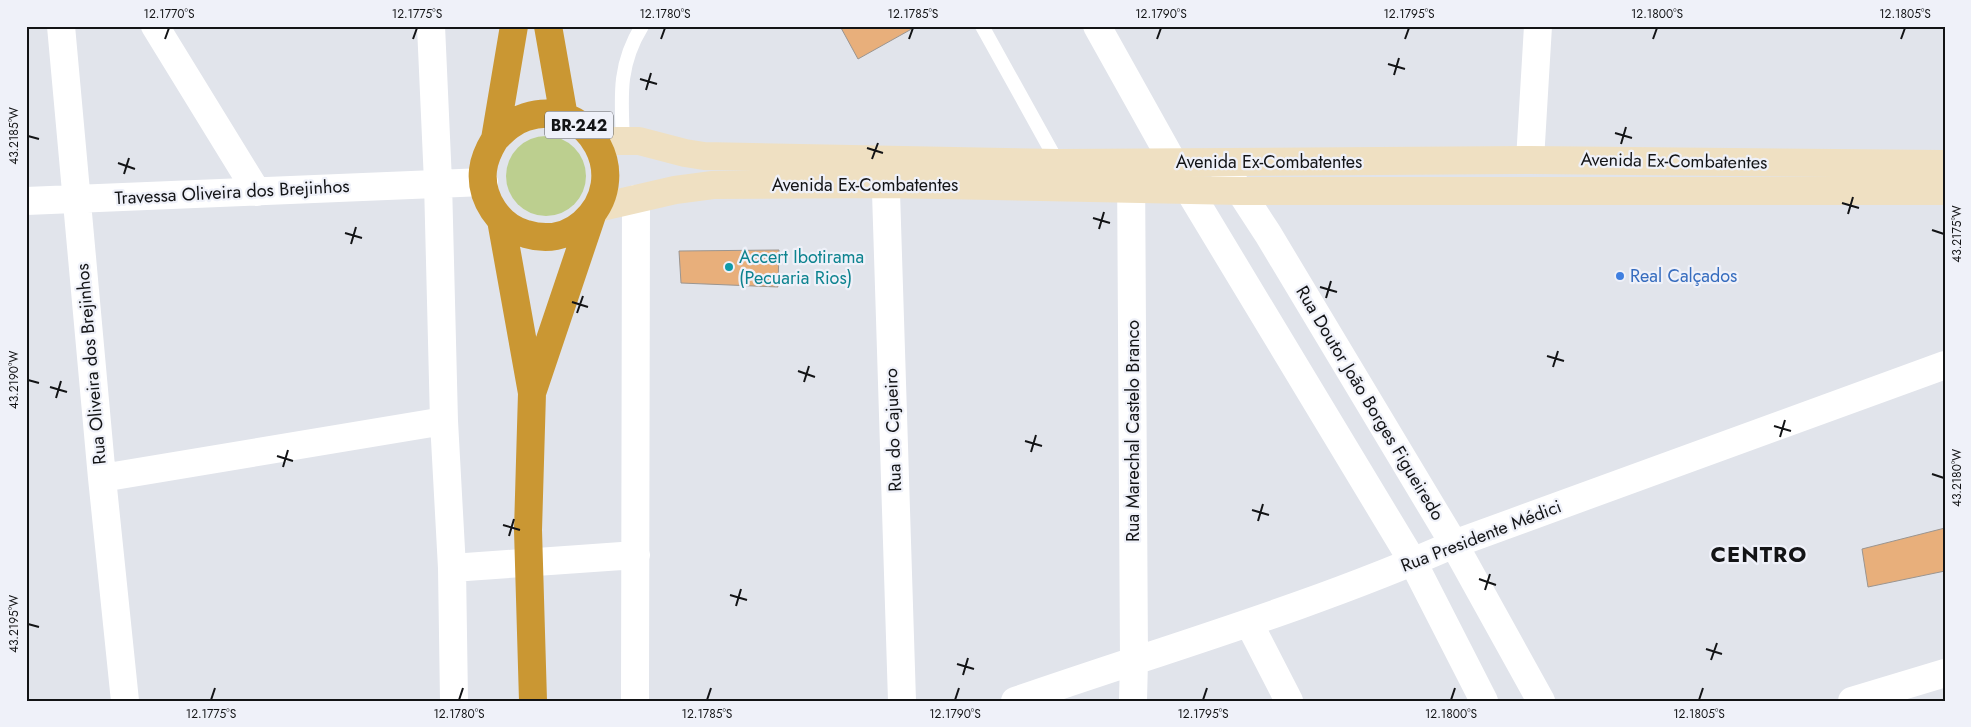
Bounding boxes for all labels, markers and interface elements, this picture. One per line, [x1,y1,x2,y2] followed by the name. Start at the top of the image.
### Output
[144,5,195,23] text: 12.1770°S
[392,5,443,23] text: 12.1775°S
[639,5,691,23] text: 12.1780°S
[888,5,939,23] text: 12.1785°S
[1135,5,1187,23] text: 12.1790°S
[1383,5,1435,23] text: 12.1795°S
[1631,5,1683,23] text: 12.1800°S
[1879,5,1931,23] text: 12.1805°S
[5,107,23,165] text: 43.2185°W
[545,112,613,138] road number: BR-242
[1580,146,1768,176] street label: Avenida Ex-Combatentes
[1176,149,1362,175] street label: Avenida Ex-Combatentes
[772,172,958,198] street label: Avenida Ex-Combatentes
[114,173,350,211] street label: Travessa Oliveira dos Brejinhos
[1948,205,1966,263] text: 43.2175°W
[739,244,864,291] place label: Accert Ibotirama (Pecuaria Rios)
[723,261,735,273] marker: Accert Ibotirama (Pecuaria Rios)
[69,262,113,466] street label: Rua Oliveira dos Brejinhos
[1630,263,1737,289] place label: Real Calçados
[1614,270,1626,282] marker: Real Calçados
[1289,281,1451,525] street label: Rua Doutor João Borges Figueiredo
[1120,320,1146,542] street label: Rua Marechal Castelo Branco
[5,351,23,409] text: 43.2190°W
[878,368,908,492] street label: Rua do Cajueiro
[1948,449,1966,507] text: 43.2180°W
[1397,493,1565,579] street label: Rua Presidente Médici
[1711,538,1807,570] district label: CENTRO
[5,595,23,653] text: 43.2195°W
[186,705,237,723] text: 12.1775°S
[433,705,485,723] text: 12.1780°S
[682,705,733,723] text: 12.1785°S
[929,705,981,723] text: 12.1790°S
[1177,705,1229,723] text: 12.1795°S
[1425,705,1477,723] text: 12.1800°S
[1673,705,1725,723] text: 12.1805°S

